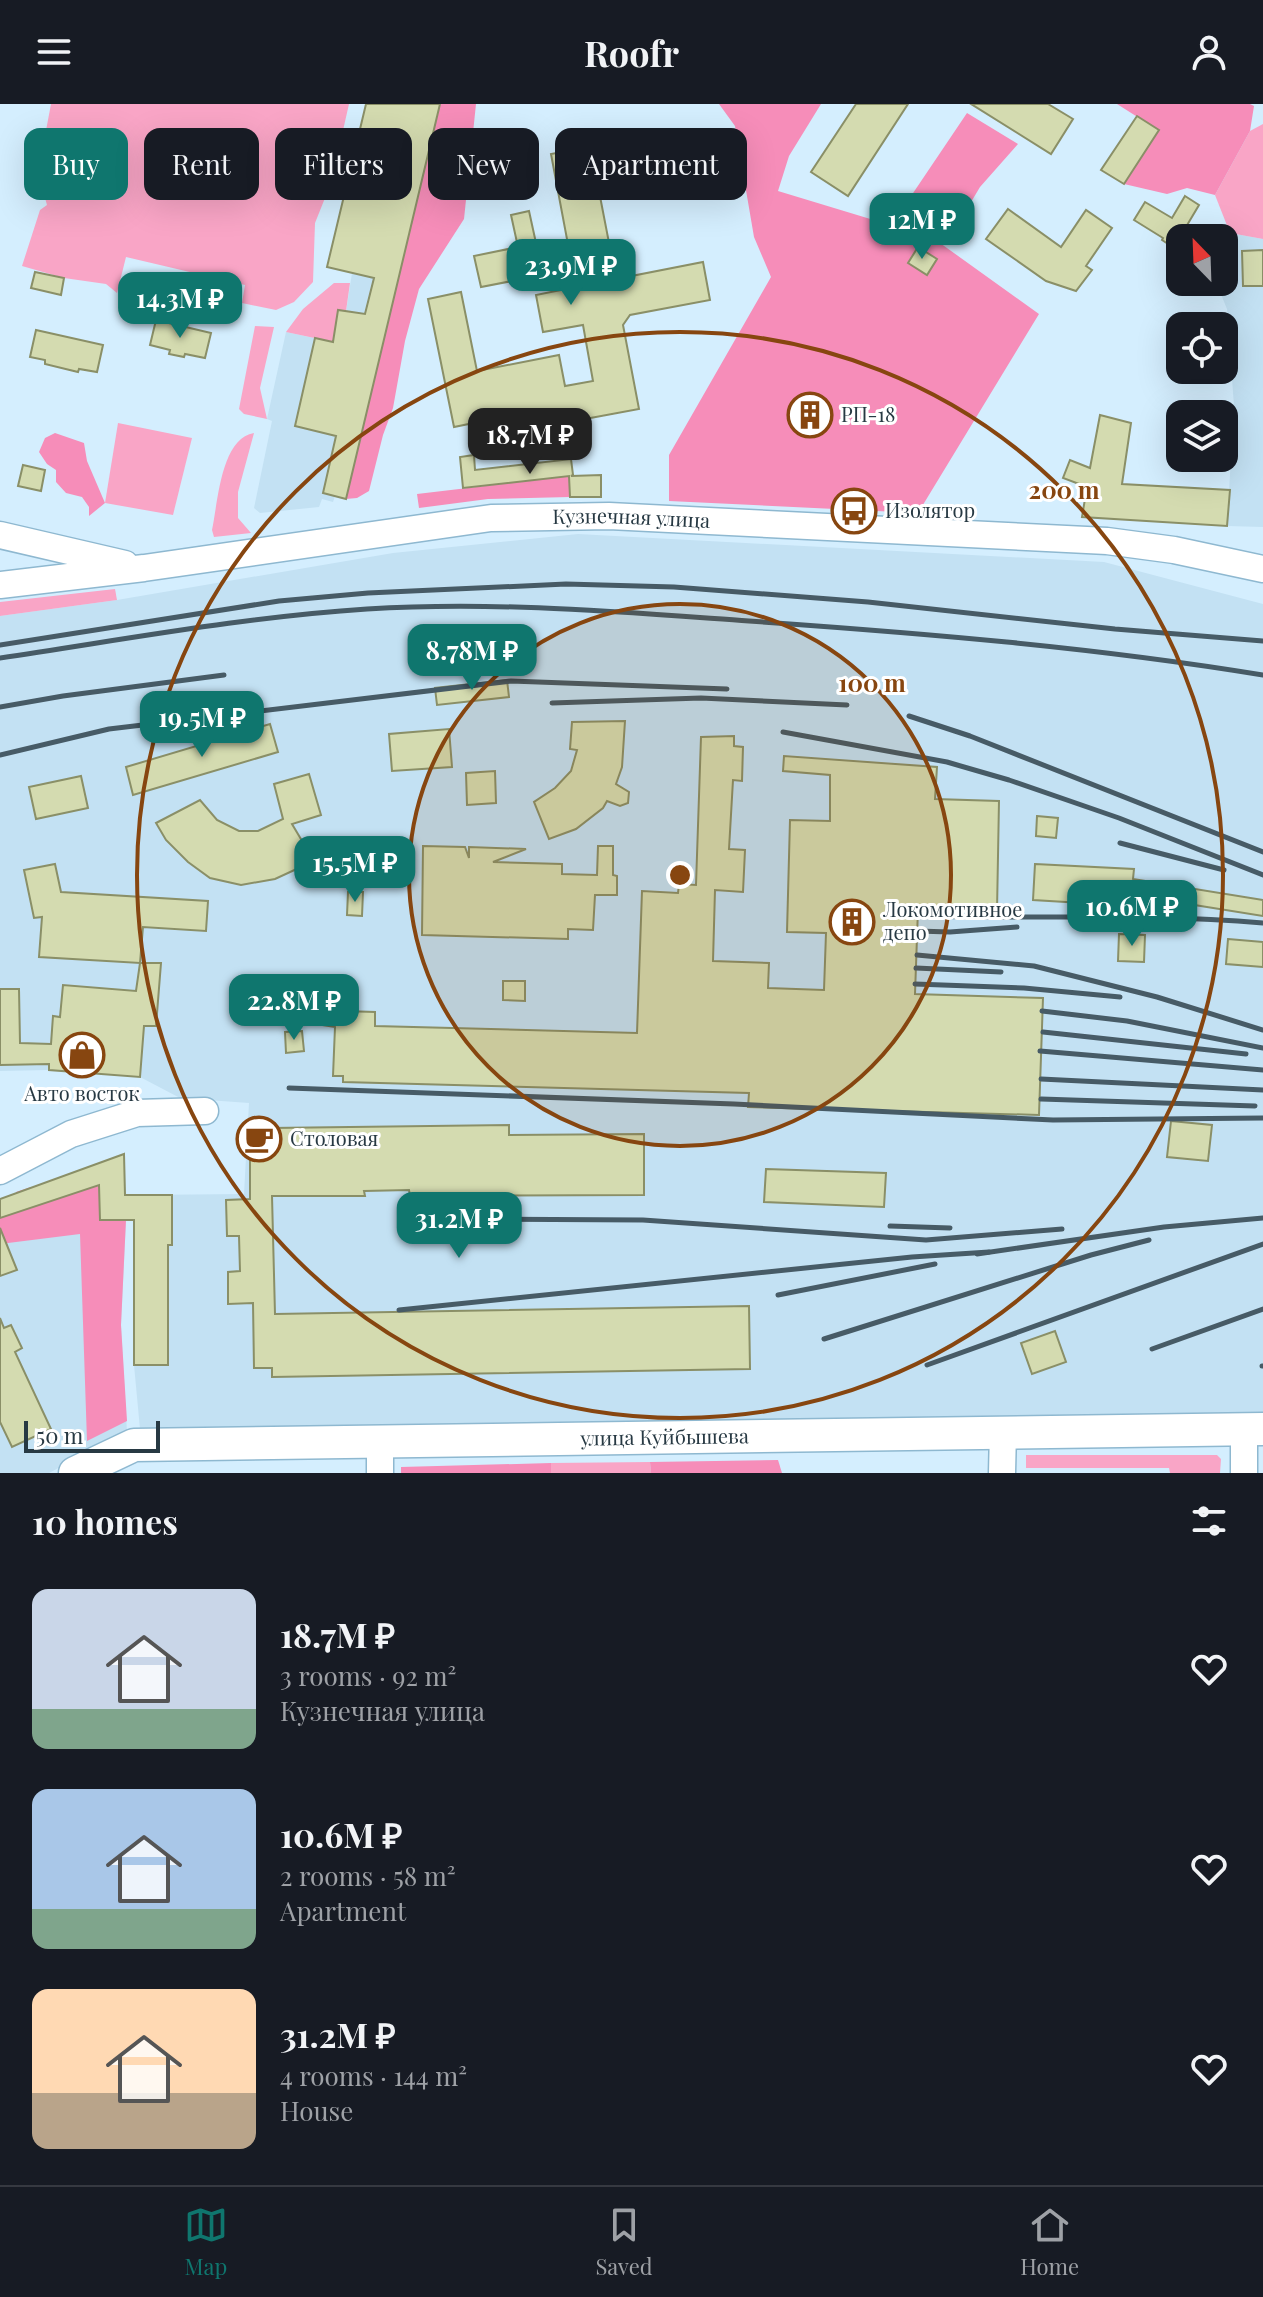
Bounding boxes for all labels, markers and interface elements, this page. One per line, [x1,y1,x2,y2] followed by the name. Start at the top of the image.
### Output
[584,28,679,76] text: Roofr
[32,30,76,74] icon: menu
[1187,30,1231,74] icon: person
[24,128,128,200] chip: Buy
[144,128,259,200] chip: Rent
[275,128,412,200] chip: Filters
[428,128,539,200] chip: New
[555,128,747,200] chip: Apartment
[866,193,978,261] pin: 12M ₽
[888,201,956,236] text: 12M ₽
[1166,224,1238,296] north arrow
[1166,224,1238,472] map controls
[497,239,645,307] pin: 23.9M ₽
[525,247,617,282] text: 23.9M ₽
[106,272,254,340] pin: 14.3M ₽
[136,280,224,315] text: 14.3M ₽
[1166,312,1238,384] button: locate
[786,391,834,439] building icon: РП-18
[841,400,895,427] place label: РП-18
[1166,400,1238,472] button: layers
[456,408,604,476] pin: 18.7M ₽
[486,416,574,451] text: 18.7M ₽
[1029,473,1100,505] text: 200 m
[830,487,878,535] bus stop icon: Изолятор
[885,496,975,523] place label: Изолятор
[552,501,711,533] street label: Кузнечная улица
[398,624,546,692] pin: 8.78M ₽
[426,632,518,667] text: 8.78M ₽
[838,666,906,698] text: 100 m
[128,691,276,759] pin: 19.5M ₽
[158,699,246,734] text: 19.5M ₽
[281,836,429,904] pin: 15.5M ₽
[312,844,398,879] text: 15.5M ₽
[666,861,694,889] centre of rings
[1058,880,1206,948] pin: 10.6M ₽
[1085,888,1179,923] text: 10.6M ₽
[882,895,1022,945] place label: Локомотивное депо
[828,898,876,946] building icon: Локомотивное депо
[220,974,368,1042] pin: 22.8M ₽
[247,982,341,1017] text: 22.8M ₽
[58,1031,106,1079] shop icon: Авто восток
[23,1079,140,1106] place label: Авто восток
[235,1115,283,1163] cafe icon: Столовая
[290,1124,379,1151] place label: Столовая
[385,1192,533,1260] pin: 31.2M ₽
[415,1200,503,1235] text: 31.2M ₽
[24,1417,160,1453] scale bar
[36,1420,83,1450] text: 50 m
[579,1421,749,1451] street label: улица Куйбышева
[32,1498,178,1544] text: 10 homes
[1187,1499,1231,1543] icon: filters
[280,1611,395,1657] text: 18.7M ₽
[96,1621,192,1717] icon: home
[1187,1647,1231,1691] icon: heart
[280,1658,456,1693] text: 3 rooms · 92 m²
[280,1693,485,1728] text: Кузнечная улица
[280,1811,402,1857] text: 10.6M ₽
[96,1821,192,1917] icon: home
[1187,1847,1231,1891] icon: heart
[280,1858,456,1893] text: 2 rooms · 58 m²
[280,1893,406,1928] text: Apartment
[280,2011,396,2057] text: 31.2M ₽
[96,2021,192,2117] icon: home
[1187,2047,1231,2091] icon: heart
[280,2058,467,2093] text: 4 rooms · 144 m²
[280,2093,353,2128] text: House
[184,2203,228,2281] tab: Map
[595,2203,653,2281] tab: Saved
[1020,2203,1079,2281] tab: Home

